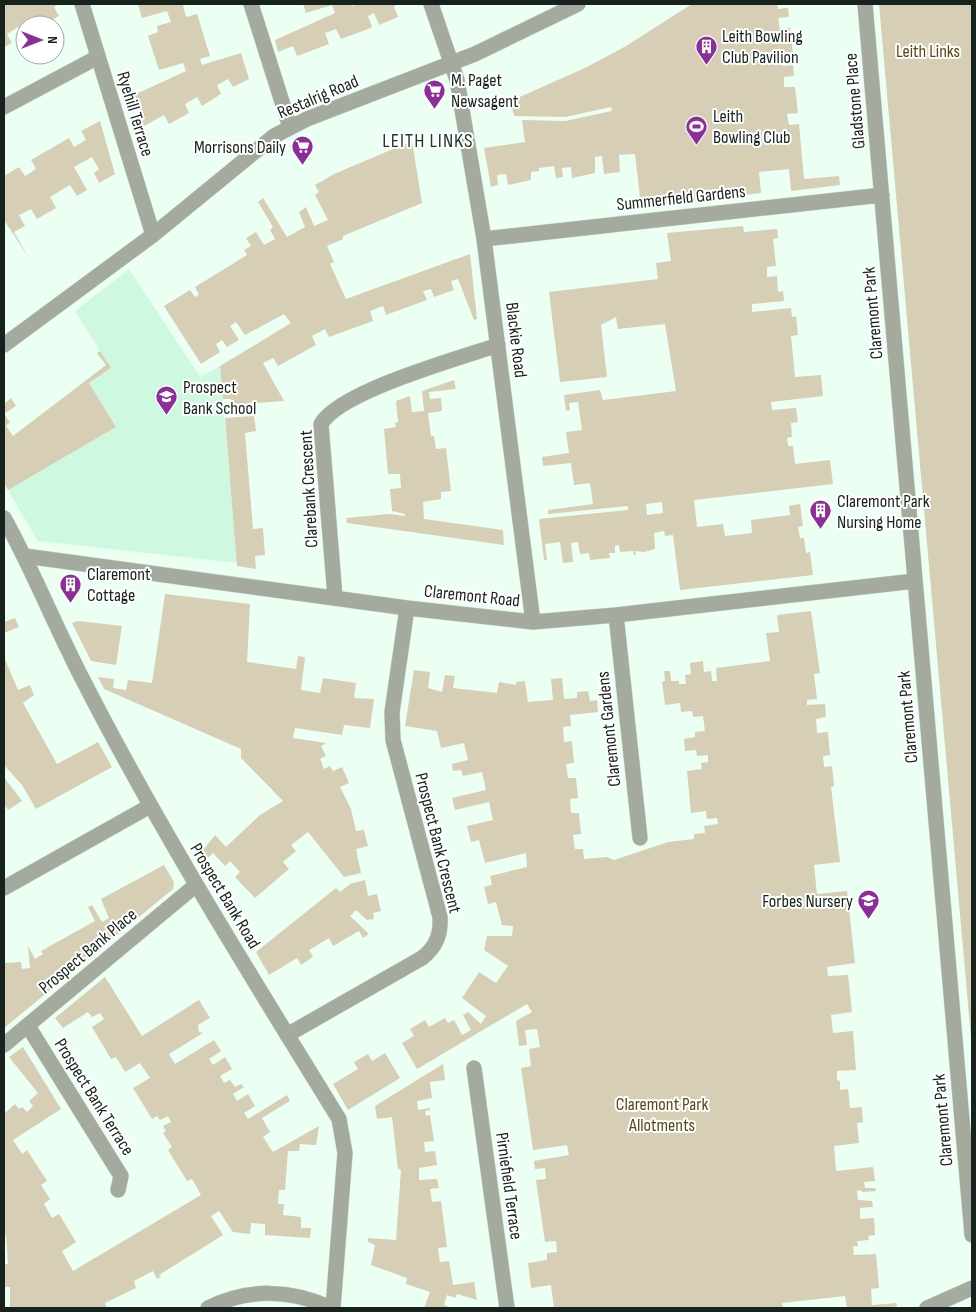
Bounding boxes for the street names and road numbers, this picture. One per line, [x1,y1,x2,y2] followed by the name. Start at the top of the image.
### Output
[840,52,870,150] street label: Gladstone Place
[112,69,158,159] street label: Ryehill Terrace
[274,71,362,123] street label: Restalrig Road
[616,181,746,215] street label: Summerfield Gardens
[858,266,887,360] street label: Claremont Park
[501,301,531,379] street label: Blackie Road
[295,429,323,548] street label: Clarebank Crescent
[423,581,521,611] street label: Claremont Road
[592,670,626,788] street label: Claremont Gardens
[893,670,922,764] street label: Claremont Park
[410,771,466,916] street label: Prospect Bank Crescent
[185,840,265,952] street label: Prospect Bank Road
[35,904,141,998] street label: Prospect Bank Place
[50,1035,138,1159] street label: Prospect Bank Terrace
[928,1073,957,1167] street label: Claremont Park
[491,1131,527,1241] street label: Pirniefield Terrace

